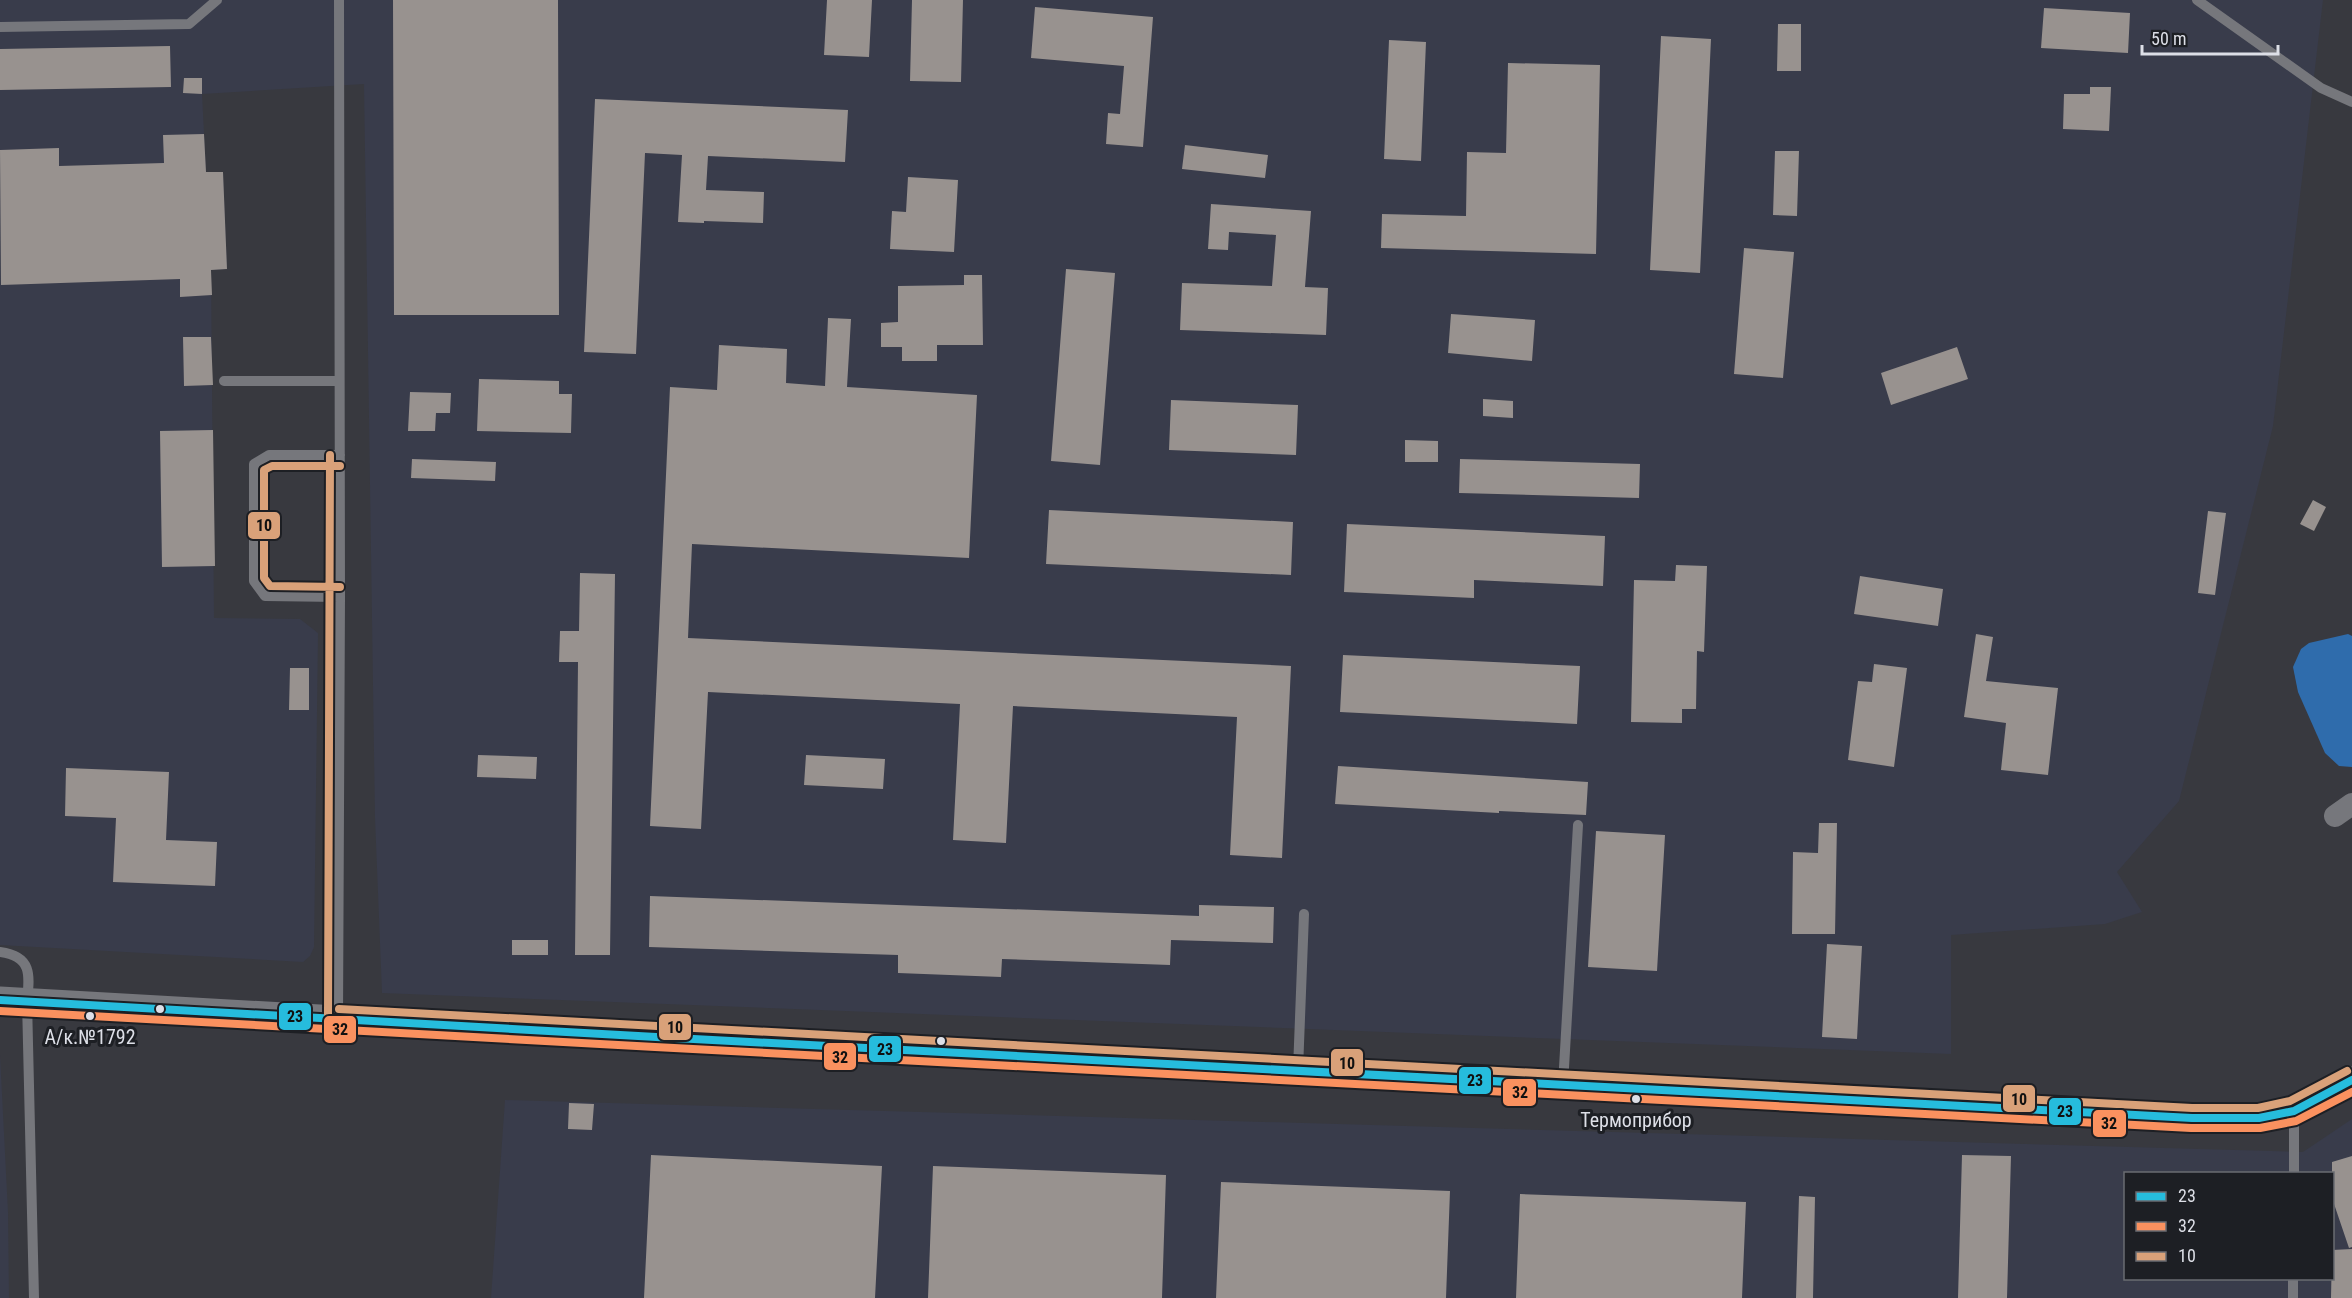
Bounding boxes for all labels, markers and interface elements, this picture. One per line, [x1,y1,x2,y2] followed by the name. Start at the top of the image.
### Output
[2142,18,2278,56] scale bar
[2151,28,2186,49] text: 50 m
[247,511,281,540] line badge: 10
[256,516,272,535] text: 10
[278,1002,312,1031] line badge: 23
[154,1003,166,1015] unlabelled marker
[287,1007,303,1026] text: 23
[84,1010,96,1022] marker: А/к.№1792
[658,1013,692,1041] line badge: 10
[323,1015,357,1044] line badge: 32
[667,1018,683,1037] text: 10
[332,1020,348,1039] text: 32
[44,1025,136,1049] place label: А/к.№1792
[868,1035,902,1063] line badge: 23
[935,1035,947,1047] unlabelled marker
[877,1040,893,1059] text: 23
[823,1042,857,1071] line badge: 32
[832,1048,848,1067] text: 32
[1330,1048,1364,1077] line badge: 10
[1339,1054,1355,1073] text: 10
[1458,1066,1492,1095] line badge: 23
[1467,1071,1483,1090] text: 23
[1502,1078,1537,1107] line badge: 32
[1512,1083,1528,1102] text: 32
[2002,1084,2036,1113] line badge: 10
[2011,1090,2027,1109] text: 10
[1630,1093,1642,1105] marker: Термоприбор
[2048,1097,2082,1126] line badge: 23
[2057,1102,2073,1121] text: 23
[1580,1108,1692,1132] place label: Термоприбор
[2092,1109,2127,1138] line badge: 32
[2101,1114,2117,1133] text: 32
[2124,1172,2334,1280] legend
[2178,1185,2196,1206] text: 23
[2178,1215,2196,1236] text: 32
[2178,1245,2196,1266] text: 10

